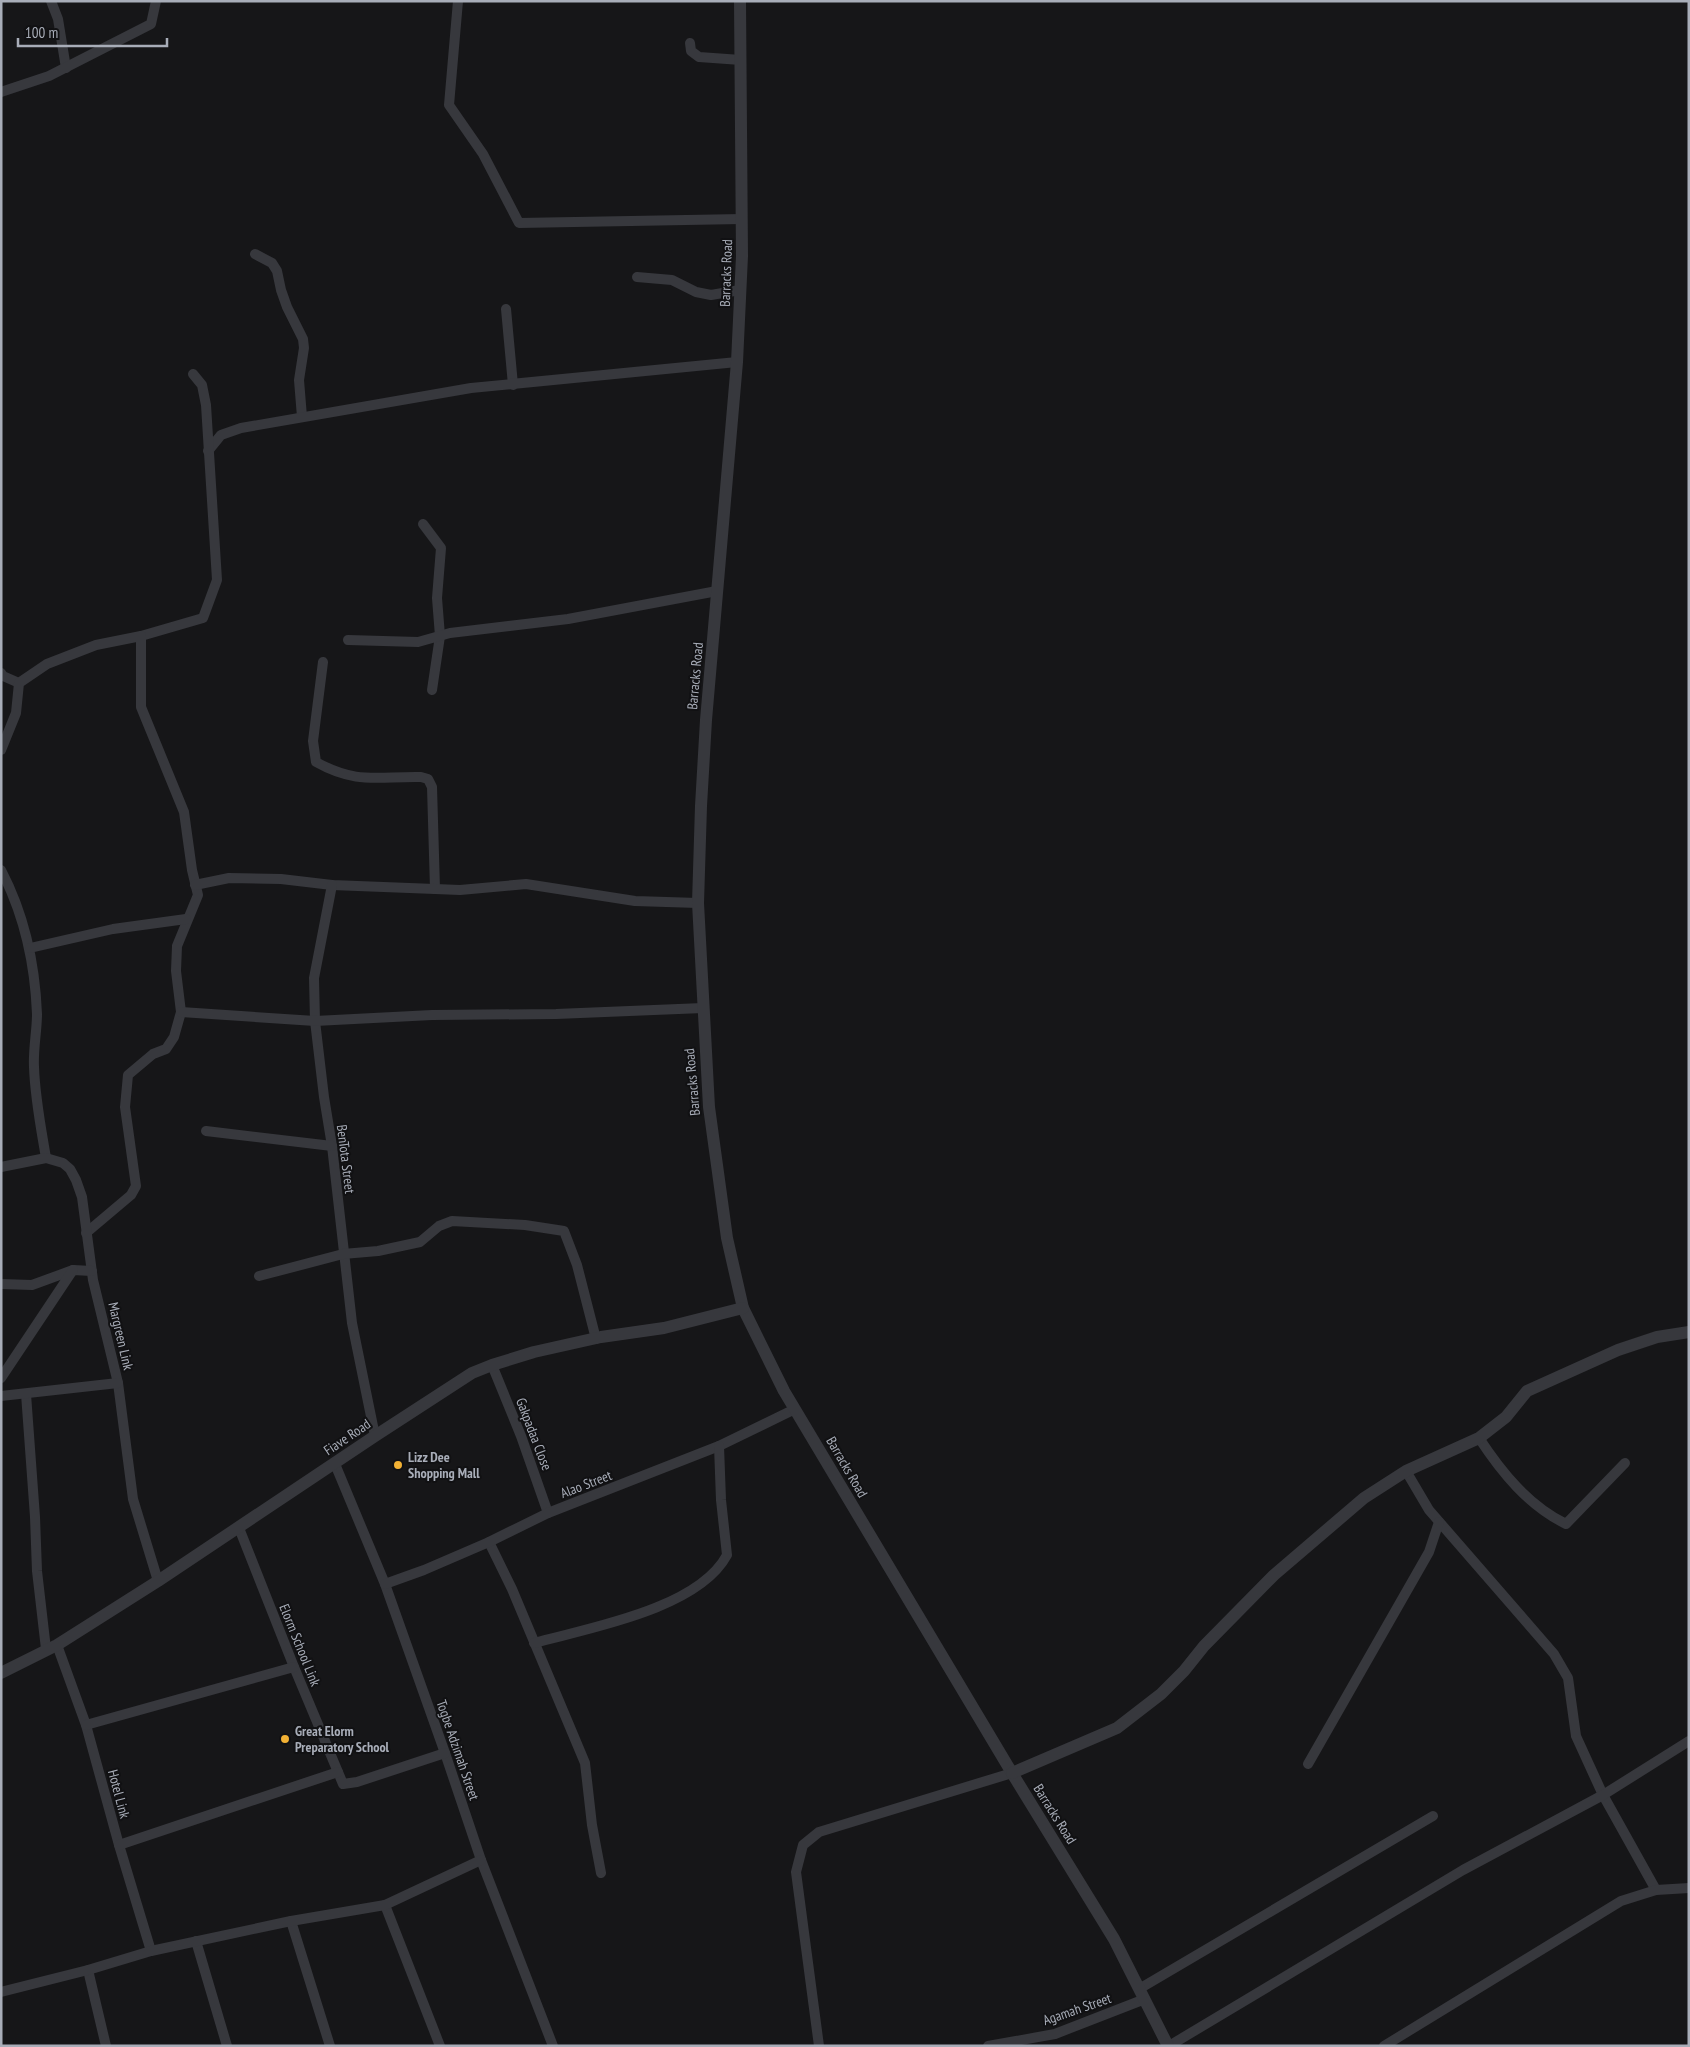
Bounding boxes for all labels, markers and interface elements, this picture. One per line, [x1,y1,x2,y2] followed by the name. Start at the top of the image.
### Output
[18,15,166,47] scale bar
[25,23,58,42] text: 100 m
[716,239,736,307] street label: Barracks Road
[683,642,707,710] street label: Barracks Road
[680,1048,704,1116] street label: Barracks Road
[333,1123,359,1195] street label: BenTota Street
[104,1300,138,1372] street label: Margreen Link
[512,1395,556,1473] street label: Gakpadaa Close
[320,1415,374,1459] street label: Fiave Road
[822,1433,872,1501] street label: Barracks Road
[408,1448,480,1482] place label: Lizz Dee Shopping Mall
[392,1459,404,1471] marker: Lizz Dee Shopping Mall
[558,1466,614,1502] street label: Alao Street
[275,1601,325,1689] street label: Elorm School Link
[432,1697,484,1803] street label: Togbe Adzimah Street
[295,1722,390,1756] place label: Great Elorm Preparatory School
[279,1733,291,1745] marker: Great Elorm Preparatory School
[104,1768,134,1821] street label: Hotel Link
[1029,1781,1081,1847] street label: Barracks Road
[1041,1989,1114,2029] street label: Agamah Street

